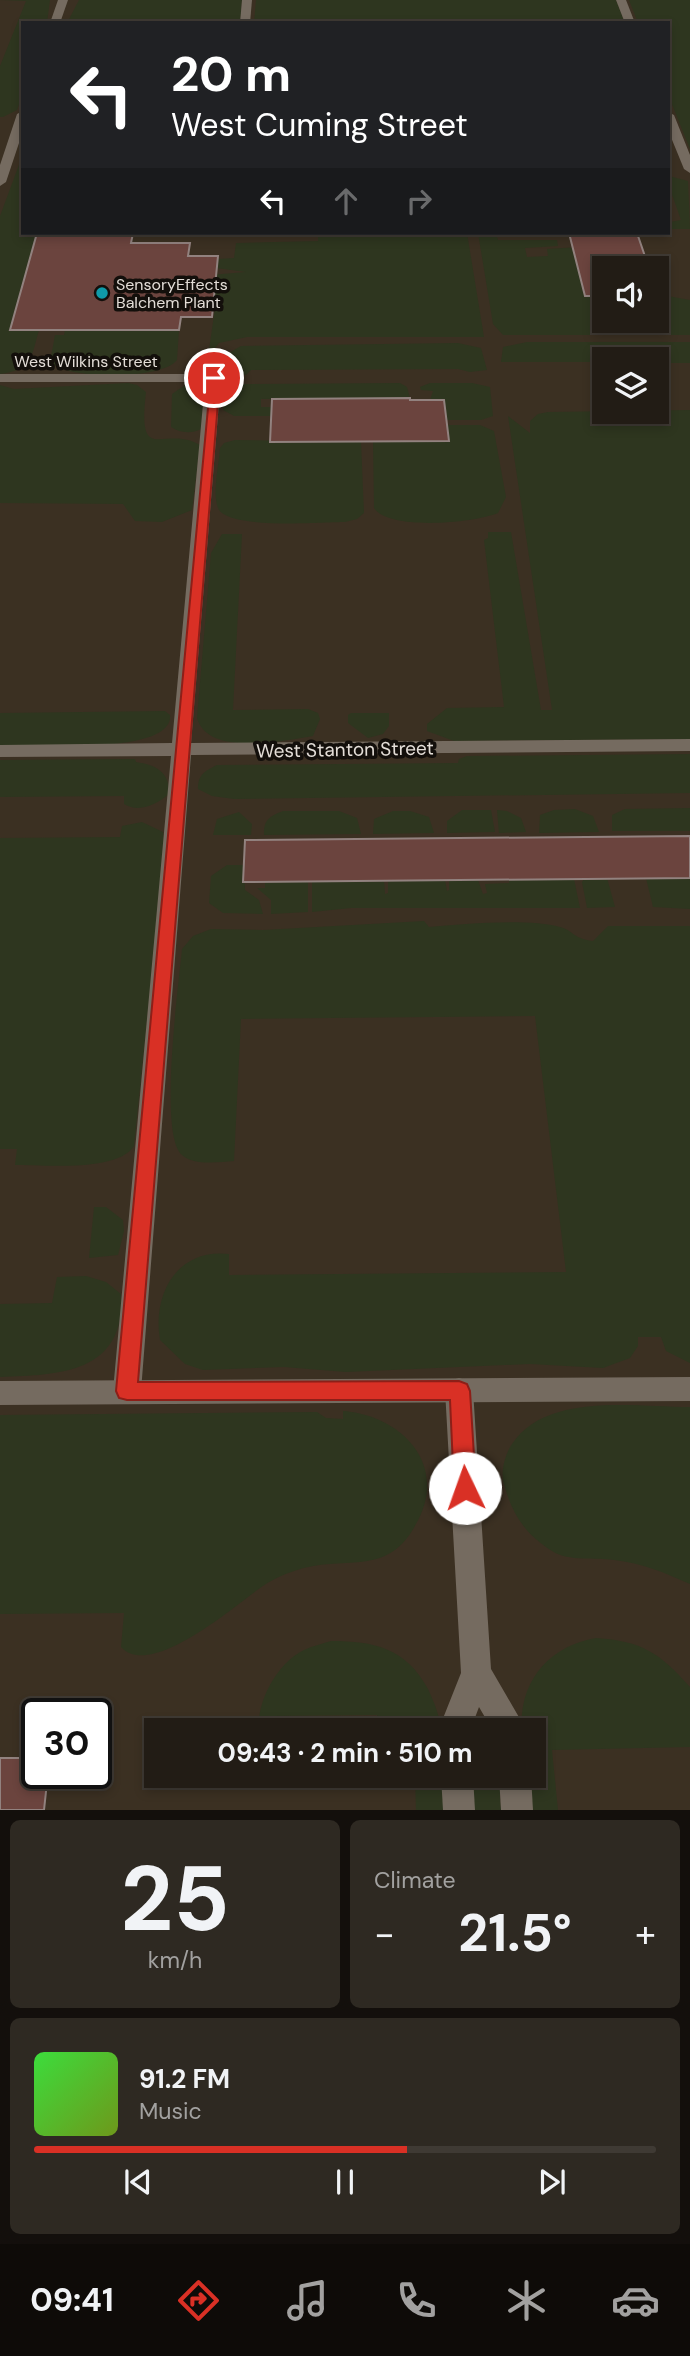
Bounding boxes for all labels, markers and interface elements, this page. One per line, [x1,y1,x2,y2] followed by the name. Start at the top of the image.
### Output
[171,42,291,106] text: 20 m
[56,49,147,140] icon: left
[171,104,468,146] text: West Cuming Street
[254,182,292,220] icon: left
[327,182,365,220] icon: ahead
[400,182,438,220] icon: right
[592,256,669,424] map controls
[592,256,669,333] button: sound
[116,274,228,313] place label: SensoryEffects Balchem Plant
[94,285,110,301] marker: SensoryEffects Balchem Plant
[592,347,669,424] button: layers
[184,348,244,408] pin
[14,351,158,372] street label: West Wilkins Street
[195,359,233,397] icon: arrive
[256,735,434,764] street label: West Stanton Street
[428,1451,502,1525] position arrow
[21,1698,112,1789] speed limit sign: 30
[218,1736,472,1770] text: 09:43 · 2 min · 510 m
[120,1840,230,1958] text: 25
[374,1865,456,1895] text: Climate
[458,1899,572,1967] text: 21.5°
[374,1909,395,1959] text: −
[635,1909,656,1959] text: +
[148,1945,202,1975] text: km/h
[139,2062,230,2096] text: 91.2 FM
[139,2096,202,2126] text: Music
[119,2163,157,2201] icon: previous
[326,2163,364,2201] icon: pause
[533,2163,571,2201] icon: next
[174,2276,223,2325] icon: directions
[283,2276,332,2325] icon: music
[392,2276,441,2325] icon: phone
[502,2276,551,2325] icon: climate
[611,2276,660,2325] icon: car
[30,2279,114,2321] text: 09:41

